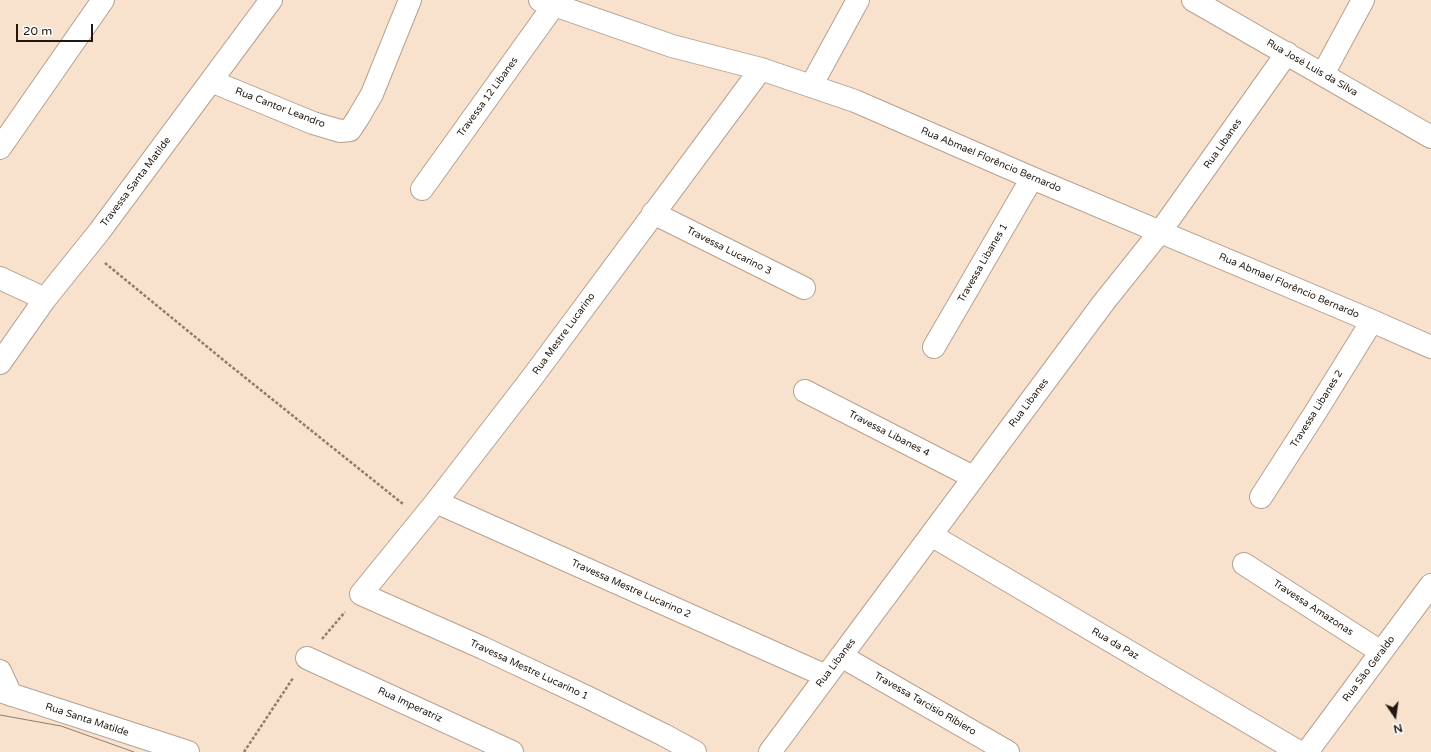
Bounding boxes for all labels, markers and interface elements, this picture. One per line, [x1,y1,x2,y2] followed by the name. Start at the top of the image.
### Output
[18,16,95,42] scale bar
[23,24,52,38] text: 20 m
[1264,37,1360,99] street label: Rua José Luis da Silva
[455,55,521,139] street label: Travessa 12 Libanes
[233,85,327,131] street label: Rua Cantor Leandro
[1201,117,1245,171] street label: Rua Libanes
[919,125,1063,195] street label: Rua Abmael Florêncio Bernardo
[98,135,174,229] street label: Travessa Santa Matilde
[956,221,1010,305] street label: Travessa Libanes 1
[685,224,773,278] street label: Travessa Lucarino 3
[1217,251,1361,321] street label: Rua Abmael Florêncio Bernardo
[530,291,598,377] street label: Rua Mestre Lucarino
[1288,368,1346,450] street label: Travessa Libanes 2
[1007,376,1051,430] street label: Rua Libanes
[847,408,931,460] street label: Travessa Libanes 4
[569,557,693,621] street label: Travessa Mestre Lucarino 2
[1271,578,1355,638] street label: Travessa Amazonas
[1089,626,1141,662] street label: Rua da Paz
[1340,634,1398,704] street label: Rua São Geraldo
[814,636,858,690] street label: Rua Libanes
[468,637,590,703] street label: Travessa Mestre Lucarino 1
[872,670,978,738] street label: Travessa Tarcisio Ribiero
[376,685,444,725] street label: Rua Imperatriz
[1375,696,1415,736] north arrow
[44,701,130,739] street label: Rua Santa Matilde
[1392,721,1404,736] text: N

